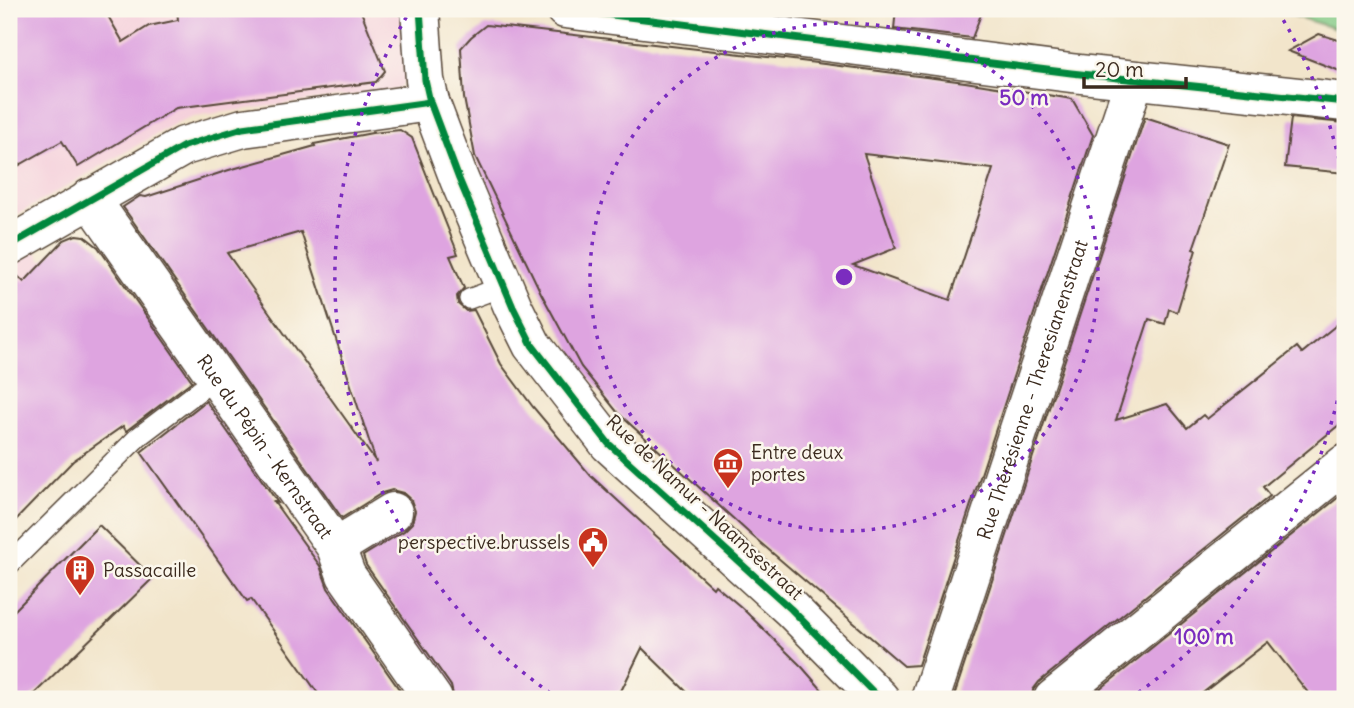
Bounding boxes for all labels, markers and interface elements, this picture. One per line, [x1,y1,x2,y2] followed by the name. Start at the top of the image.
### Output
[1084,46,1186,90] scale bar
[1095,56,1144,83] text: 20 m
[999,84,1049,111] text: 50 m
[972,236,1093,542] street label: Rue Thérésienne - Theresianenstraat
[832,265,856,289] centre of rings
[192,350,338,543] street label: Rue du Pépin - Kernstraat
[601,409,809,605] street label: Rue de Namur - Naamsestraat
[751,440,844,486] place label: Entre deux portes
[711,446,745,490] museum icon: Entre deux portes
[576,525,610,569] public building icon: perspective.brussels
[398,530,570,554] place label: perspective.brussels
[63,553,97,597] building icon: Passacaille
[103,558,196,582] place label: Passacaille
[1174,623,1234,650] text: 100 m

